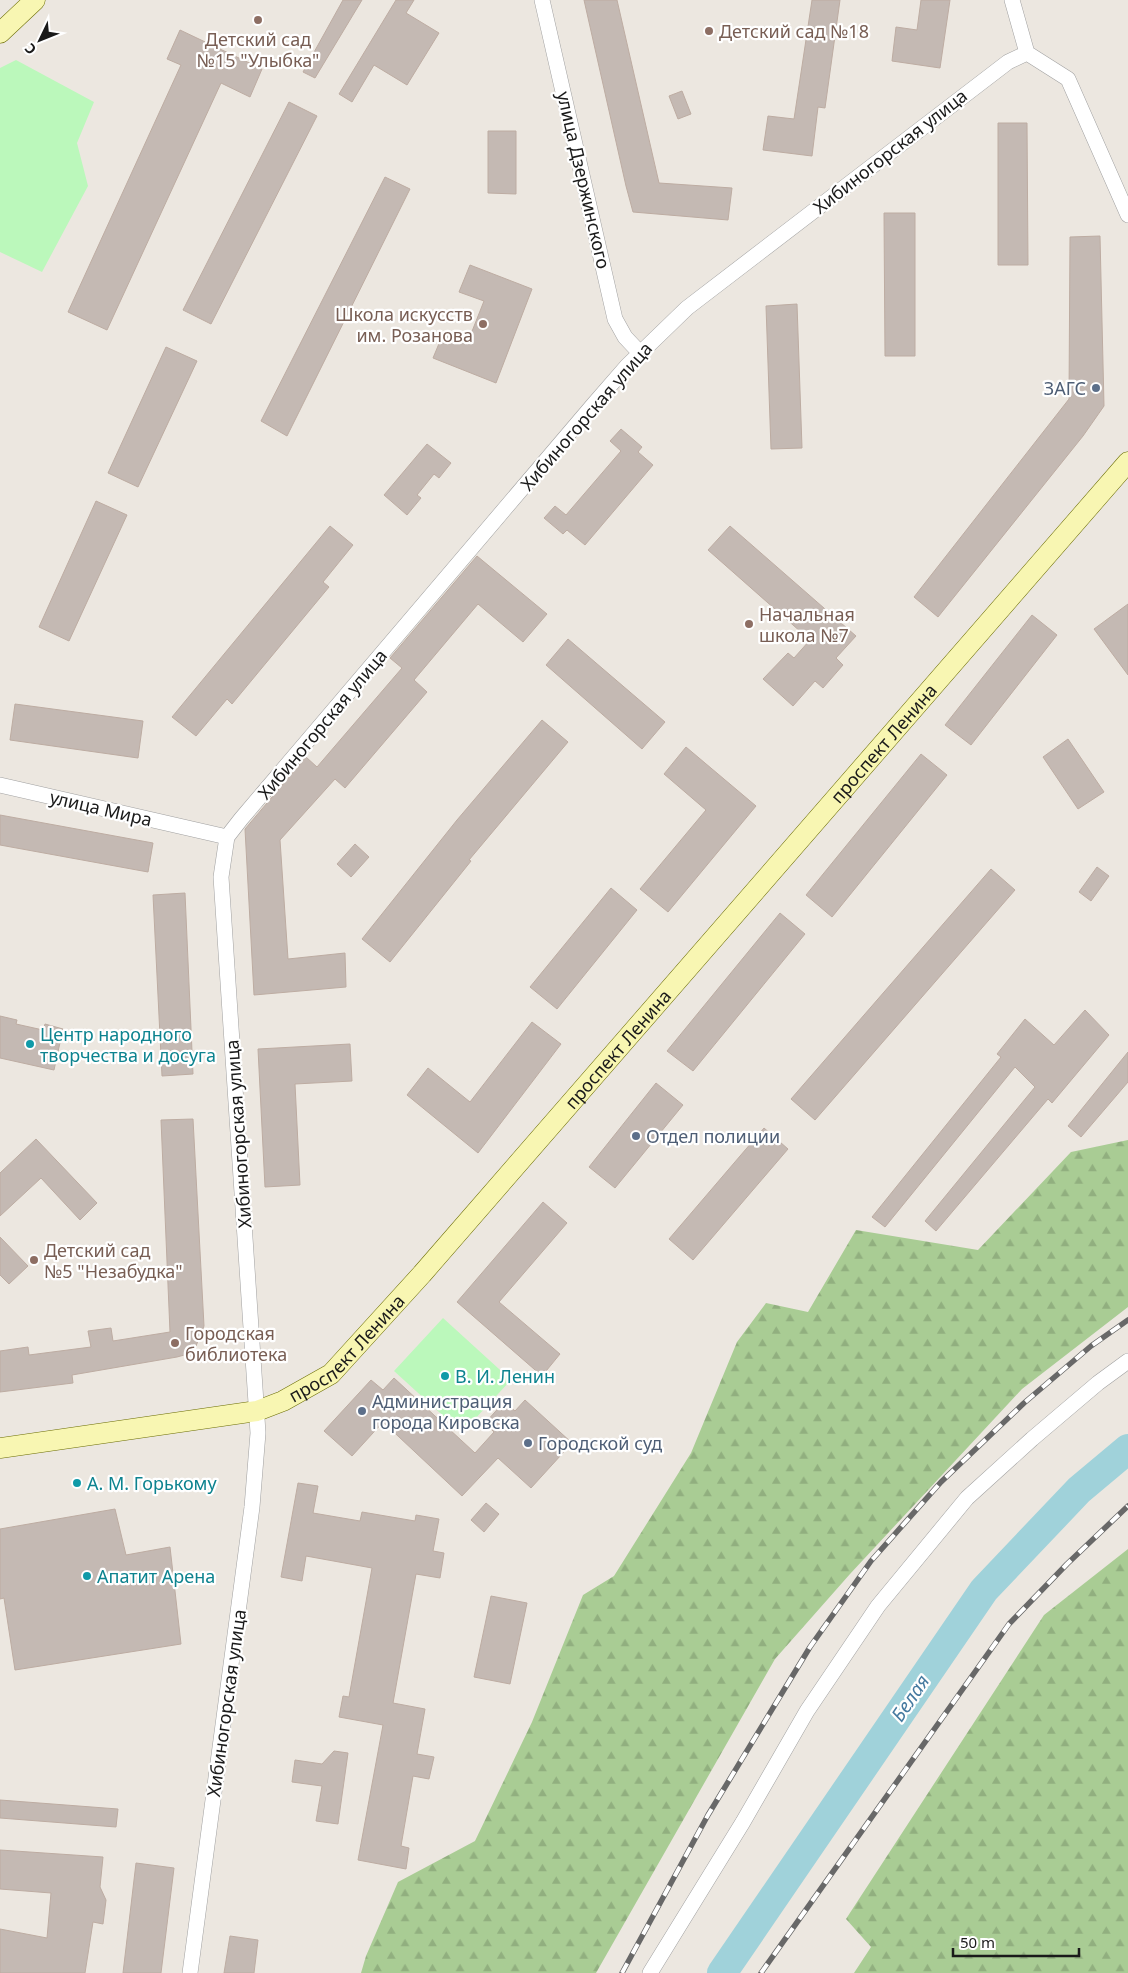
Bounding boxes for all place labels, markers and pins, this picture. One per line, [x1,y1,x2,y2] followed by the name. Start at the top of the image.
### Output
[252,14,264,26] marker: Детский сад №15 "Улыбка"
[719,19,869,43] place label: Детский сад №18
[703,25,715,37] marker: Детский сад №18
[197,27,319,72] place label: Детский сад №15 "Улыбка"
[335,302,473,347] place label: Школа искусств им. Розанова
[477,318,489,330] marker: Школа искусств им. Розанова
[1044,376,1086,400] place label: ЗАГС
[1090,382,1102,394] marker: ЗАГС
[759,602,855,647] place label: Начальная школа №7
[743,618,755,630] marker: Начальная школа №7
[40,1022,216,1067] place label: Центр народного творчества и досуга
[24,1038,36,1050] marker: Центр народного творчества и досуга
[646,1124,780,1148] place label: Отдел полиции
[630,1130,642,1142] marker: Отдел полиции
[44,1238,183,1283] place label: Детский сад №5 "Незабудка"
[28,1254,40,1266] marker: Детский сад №5 "Незабудка"
[185,1321,287,1366] place label: Городская библиотека
[169,1337,181,1349] marker: Городская библиотека
[455,1364,555,1388] place label: В. И. Ленин
[439,1370,451,1382] marker: В. И. Ленин
[372,1389,520,1434] place label: Администрация города Кировска
[356,1405,368,1417] marker: Администрация города Кировска
[538,1431,662,1455] place label: Городской суд
[522,1437,534,1449] marker: Городской суд
[87,1471,217,1495] place label: А. М. Горькому
[71,1477,83,1489] marker: А. М. Горькому
[97,1564,215,1588] place label: Апатит Арена
[81,1570,93,1582] marker: Апатит Арена

